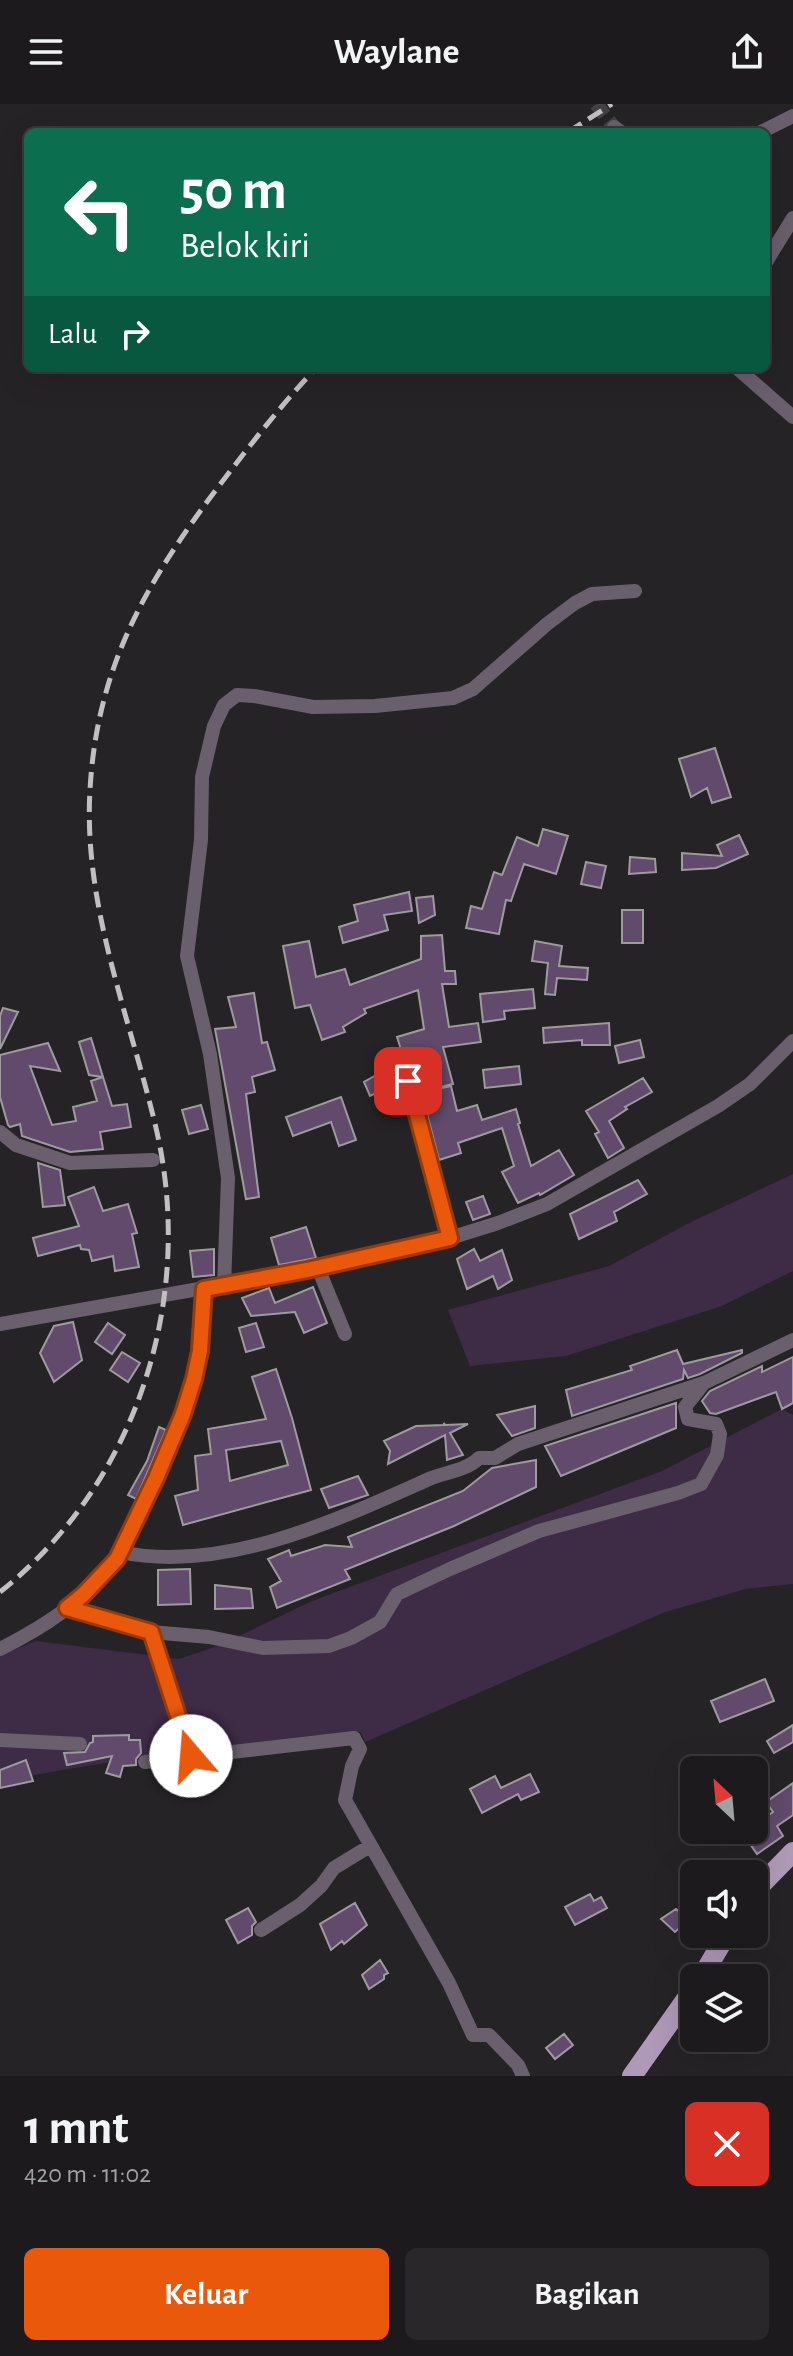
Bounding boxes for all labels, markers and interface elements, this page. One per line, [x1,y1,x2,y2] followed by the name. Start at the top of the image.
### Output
[24,30,68,74] icon: menu
[725,30,769,74] icon: share
[333,34,460,70] text: Waylane
[48,160,152,264] icon: left
[180,163,287,219] text: 50 m
[180,228,310,264] text: Belok kiri
[113,312,157,356] icon: right
[48,319,97,349] text: Lalu
[374,1047,442,1115] pin
[386,1059,430,1103] icon: arrive
[149,1714,233,1798] position arrow
[680,1756,768,1844] north arrow
[680,1756,768,2052] map controls
[680,1860,768,1948] button: sound
[680,1964,768,2052] button: layers
[685,2102,769,2186] button: close
[24,2105,129,2153] text: 1 mnt
[24,2161,151,2187] text: 420 m · 11:02
[24,2248,389,2340] button: Keluar
[405,2248,769,2340] button: Bagikan

